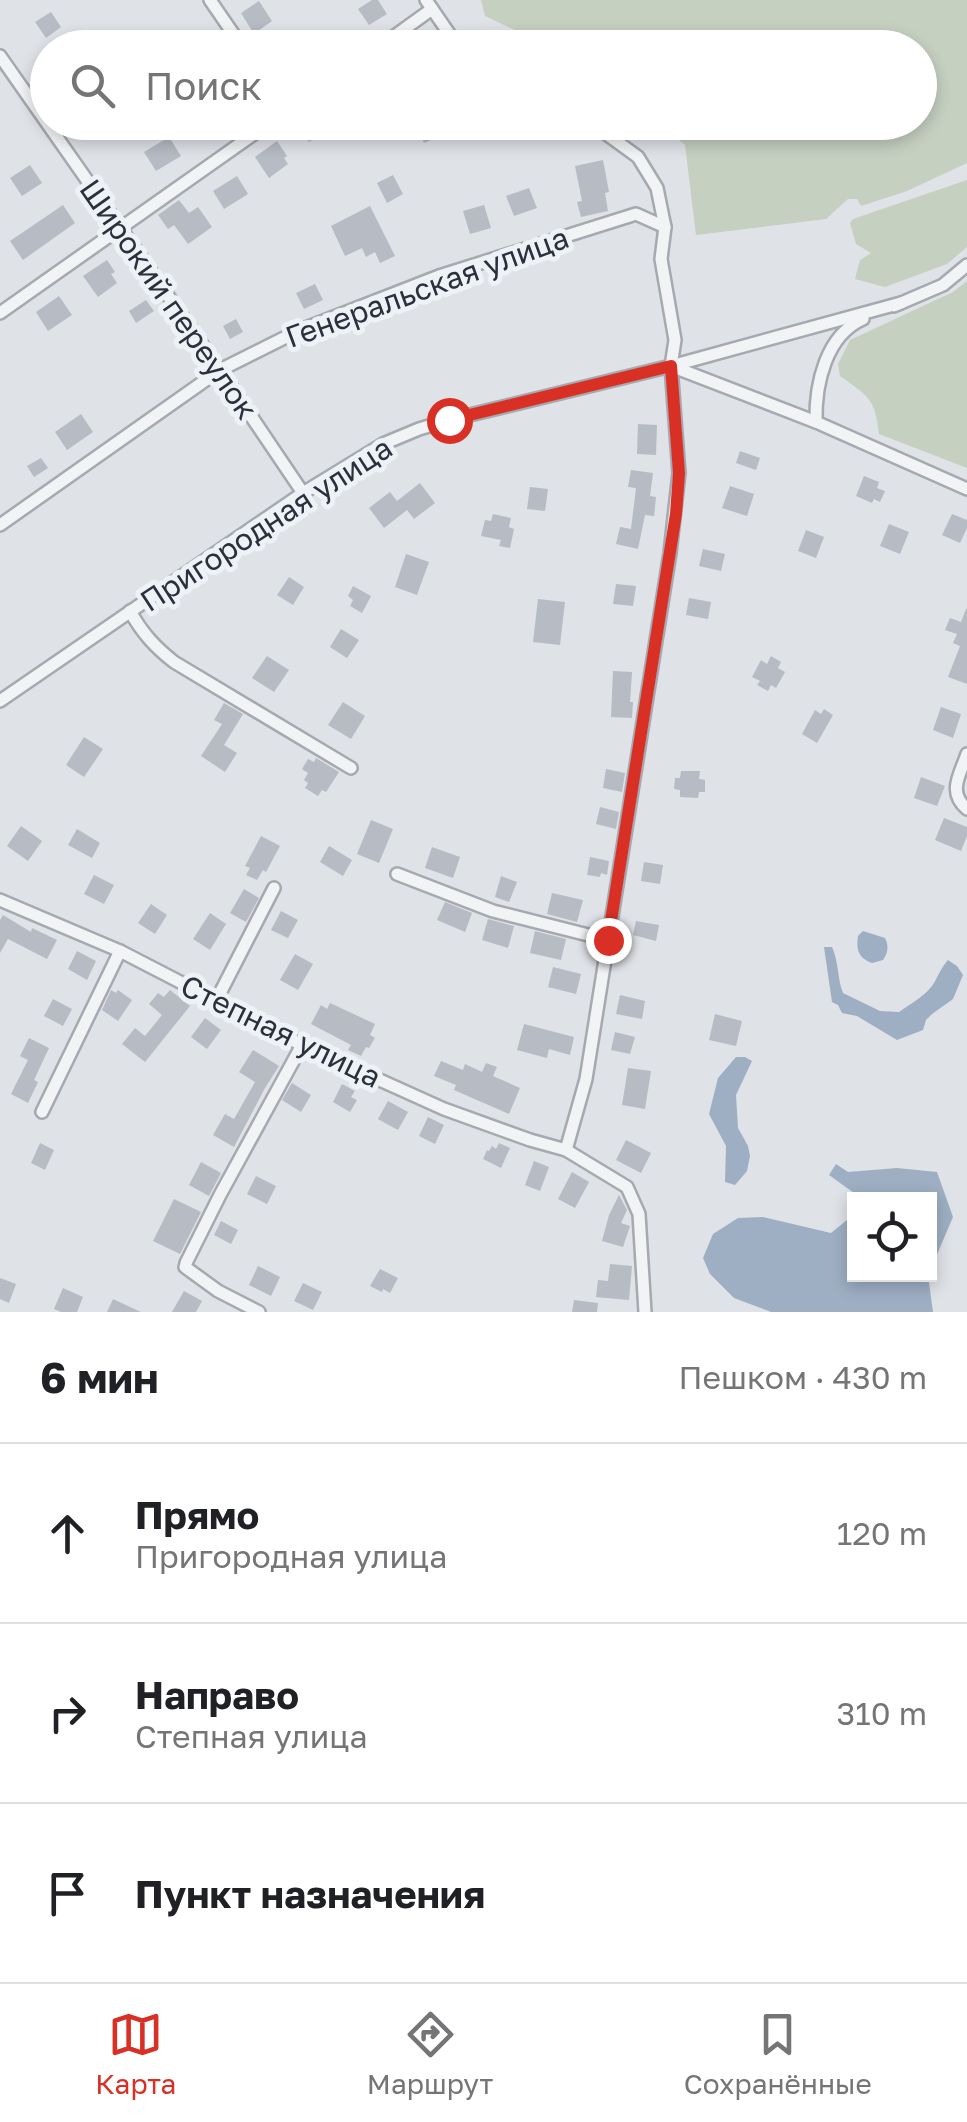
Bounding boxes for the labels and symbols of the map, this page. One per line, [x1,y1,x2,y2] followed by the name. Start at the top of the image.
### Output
[73,172,265,426] street label: Широкий переулок
[281,219,573,355] street label: Генеральская улица
[427,398,473,444] route start
[133,429,399,619] street label: Пригородная улица
[586,918,632,964] route end
[175,967,387,1095] street label: Степная улица

